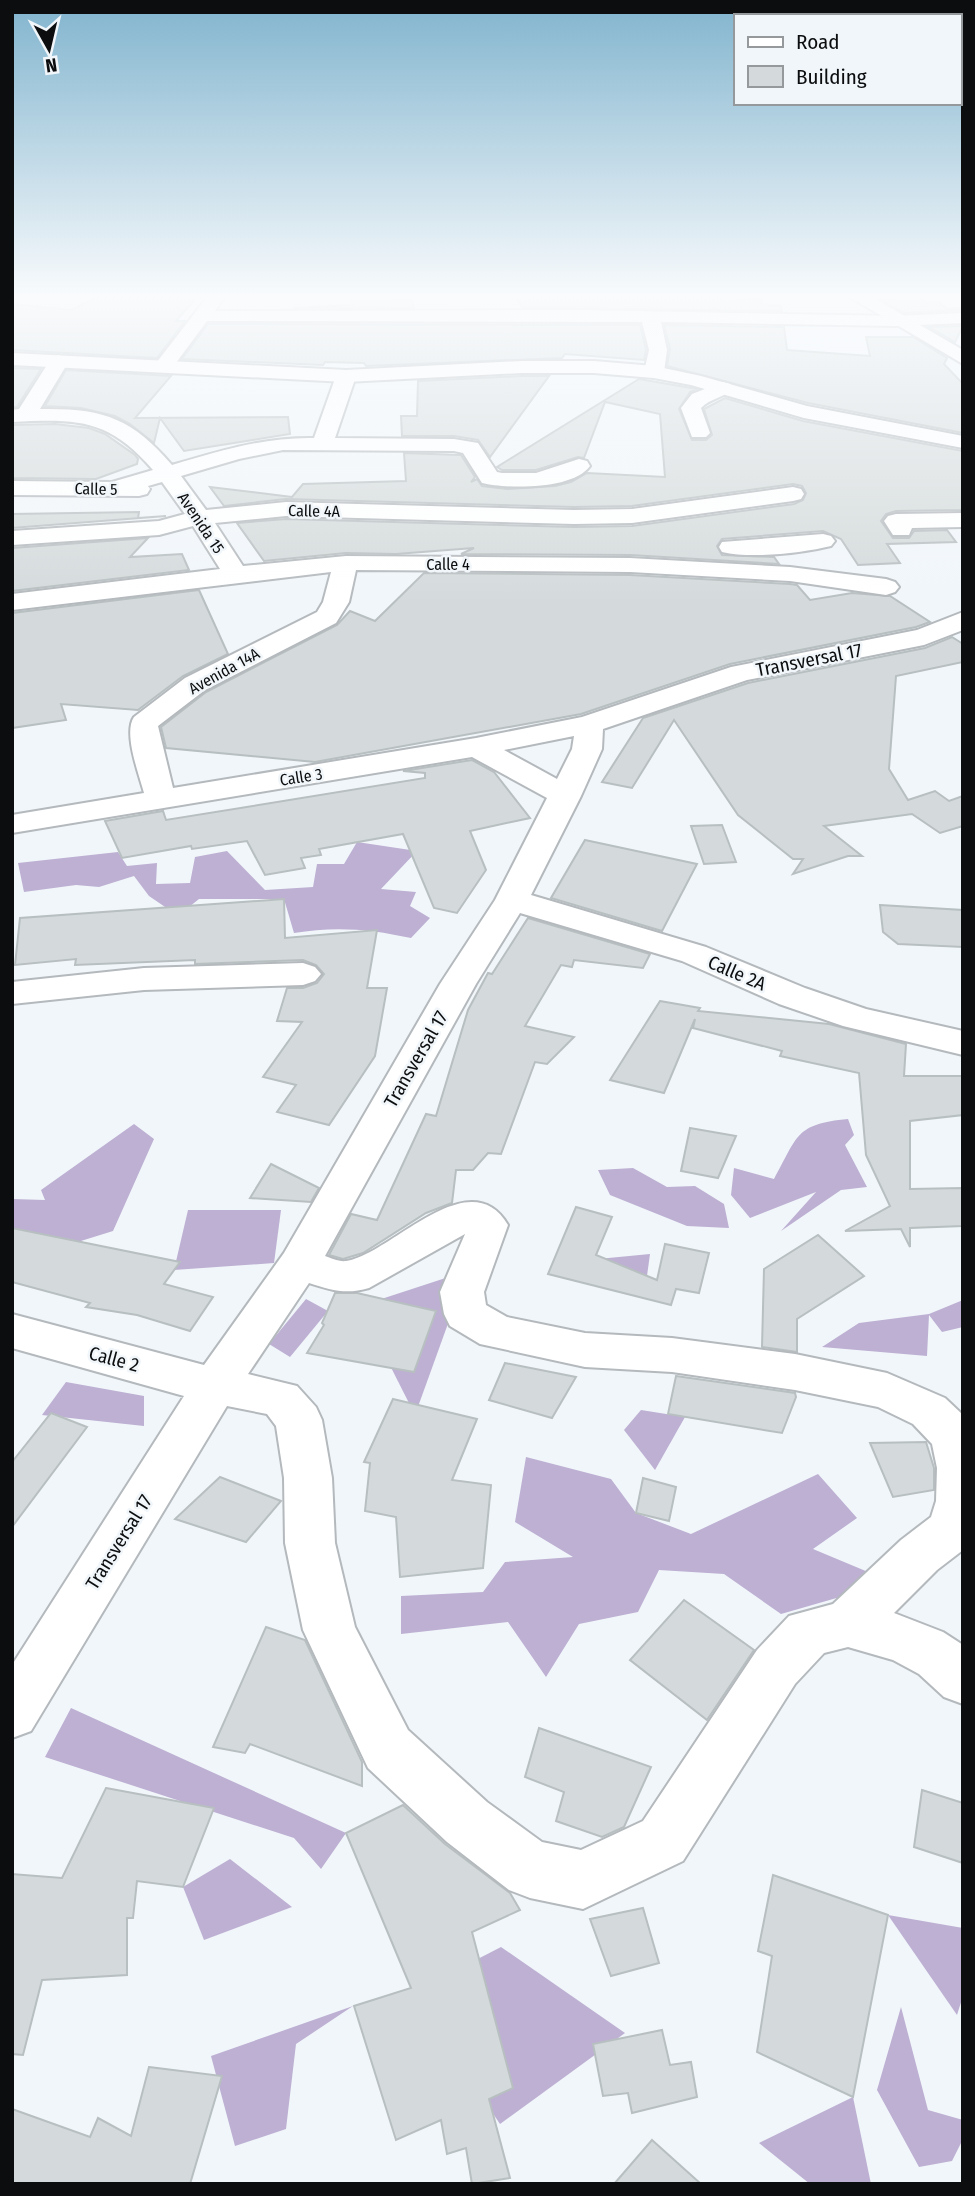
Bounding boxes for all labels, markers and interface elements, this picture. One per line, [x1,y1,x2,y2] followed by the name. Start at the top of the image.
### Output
[14,14,84,84] north arrow
[734,14,961,105] legend
[796,29,840,55] text: Road
[44,53,59,78] text: N
[796,64,867,90] text: Building
[74,479,118,499] street label: Calle 5
[174,489,228,557] street label: Avenida 15
[288,501,341,521] street label: Calle 4A
[426,555,470,574] street label: Calle 4
[754,638,864,682] street label: Transversal 17
[185,643,263,698] street label: Avenida 14A
[278,764,324,790] street label: Calle 3
[705,951,769,995] street label: Calle 2A
[379,1007,453,1111] street label: Transversal 17
[87,1341,141,1377] street label: Calle 2
[81,1490,157,1594] street label: Transversal 17

